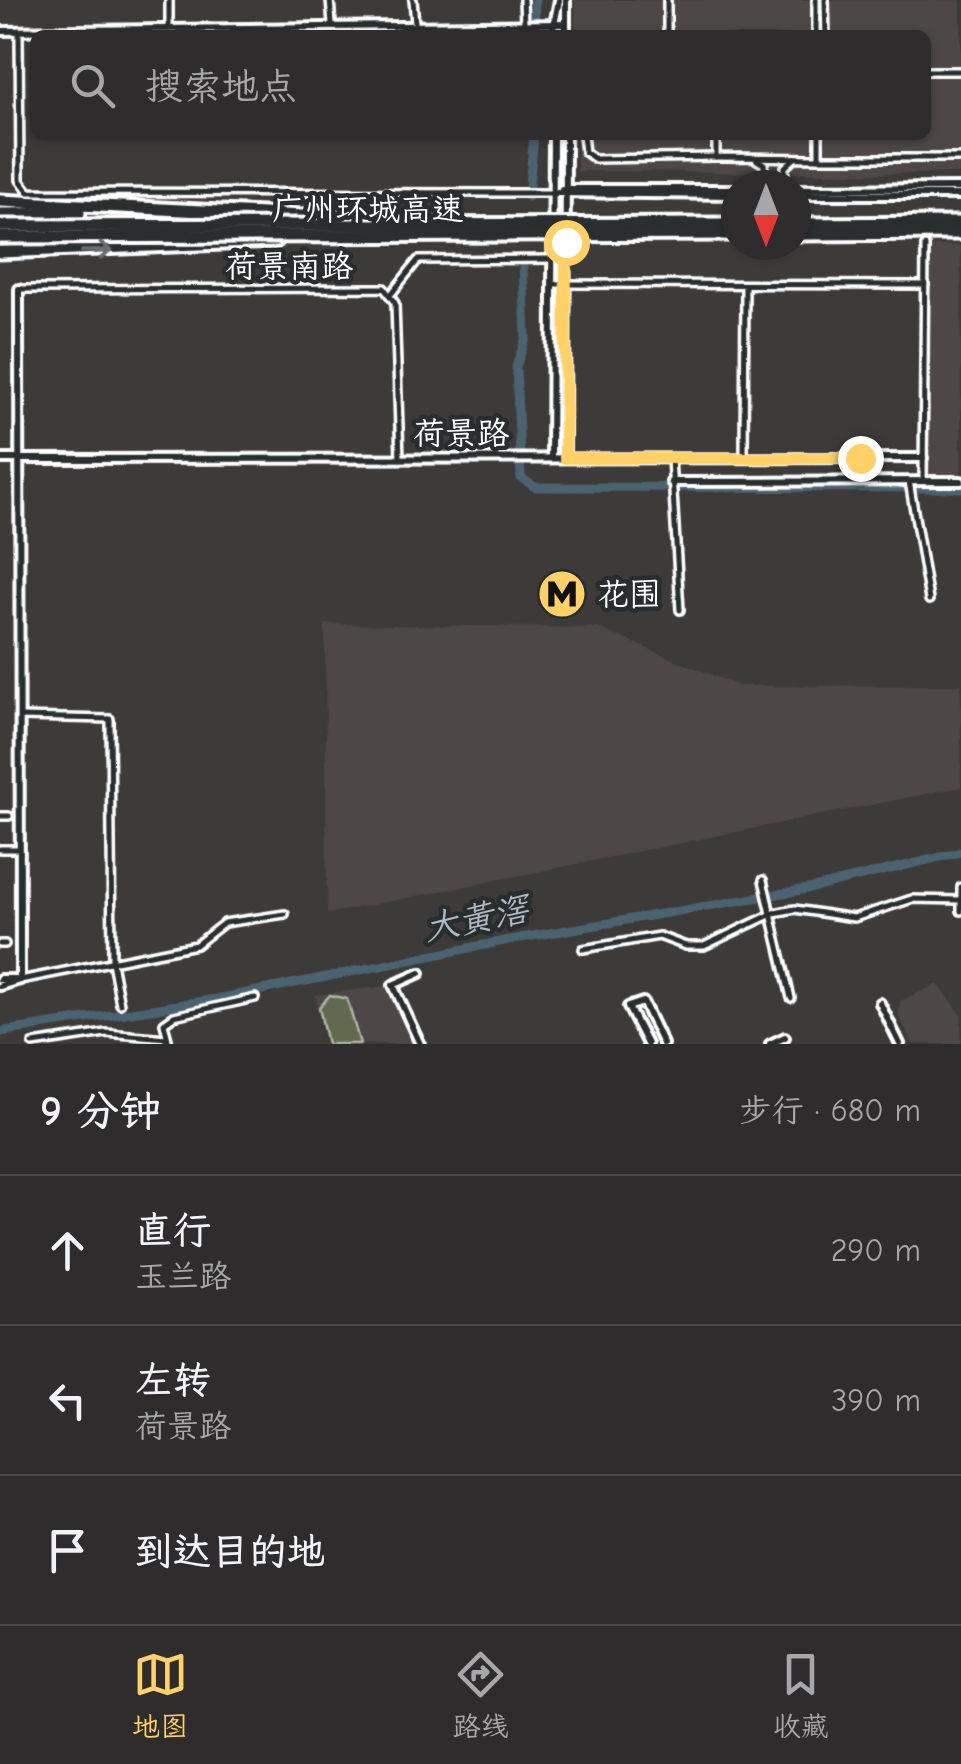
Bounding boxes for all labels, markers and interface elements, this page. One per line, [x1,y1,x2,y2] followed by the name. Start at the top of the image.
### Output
[30,30,931,140] search box
[65,58,120,113] icon: search
[145,65,297,109] text: 搜索地点
[721,170,811,260] north arrow
[272,191,464,228] street label: 广州环城高速
[544,220,590,266] route start
[81,241,113,260] one-way arrow
[225,248,353,285] street label: 荷景南路
[413,415,509,452] street label: 荷景路
[838,436,884,482] route end
[536,568,588,620] metro station icon: 花围
[597,576,661,613] place label: 花围
[421,888,536,949] water label: 大黄滘
[40,1087,161,1136] text: 9 分钟
[740,1092,921,1129] text: 步行 · 680 m
[135,1209,211,1253] text: 直行
[40,1223,95,1278] icon: ahead
[831,1232,921,1269] text: 290 m
[135,1258,231,1295] text: 玉兰路
[135,1359,211,1403] text: 左转
[40,1373,95,1428] icon: left
[831,1382,921,1419] text: 390 m
[135,1408,231,1445] text: 荷景路
[40,1523,95,1578] icon: arrive
[135,1530,325,1574] text: 到达目的地
[132,1647,188,1744] tab: 地图
[452,1647,509,1744] tab: 路线
[773,1647,829,1744] tab: 收藏

